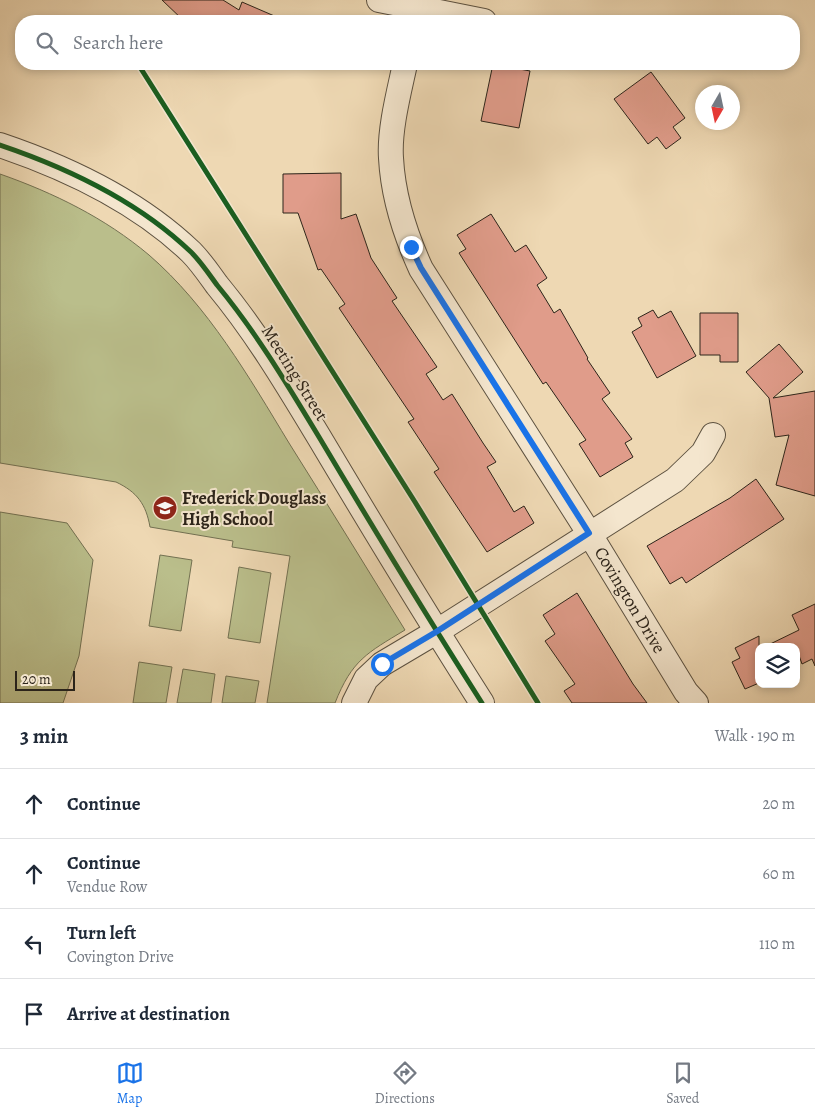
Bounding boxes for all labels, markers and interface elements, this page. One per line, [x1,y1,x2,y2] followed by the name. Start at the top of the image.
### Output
[15,15,800,70] search box
[33,29,61,57] icon: search
[73,30,163,56] text: Search here
[695,85,740,130] north arrow
[400,236,423,259] route end
[256,321,334,426] street label: Meeting Street
[182,486,326,531] place label: Frederick Douglass High School
[152,495,178,521] school or university icon: Frederick Douglass High School
[589,542,671,658] street label: Covington Drive
[755,643,800,688] map controls
[755,643,800,688] button: layers
[371,653,394,676] route start
[15,668,75,691] scale bar
[22,670,51,689] text: 20 m
[20,722,68,750] text: 3 min
[715,725,795,747] text: Walk · 190 m
[20,790,48,818] icon: ahead
[67,791,141,817] text: Continue
[762,793,795,815] text: 20 m
[67,850,141,876] text: Continue
[20,860,48,888] icon: ahead
[763,863,795,885] text: 60 m
[67,876,147,898] text: Vendue Row
[67,920,136,946] text: Turn left
[20,930,48,958] icon: left
[759,933,795,955] text: 110 m
[67,946,174,968] text: Covington Drive
[20,1000,48,1028] icon: arrive
[67,1001,230,1027] text: Arrive at destination
[116,1059,144,1108] tab: Map
[375,1059,435,1108] tab: Directions
[666,1059,699,1108] tab: Saved

